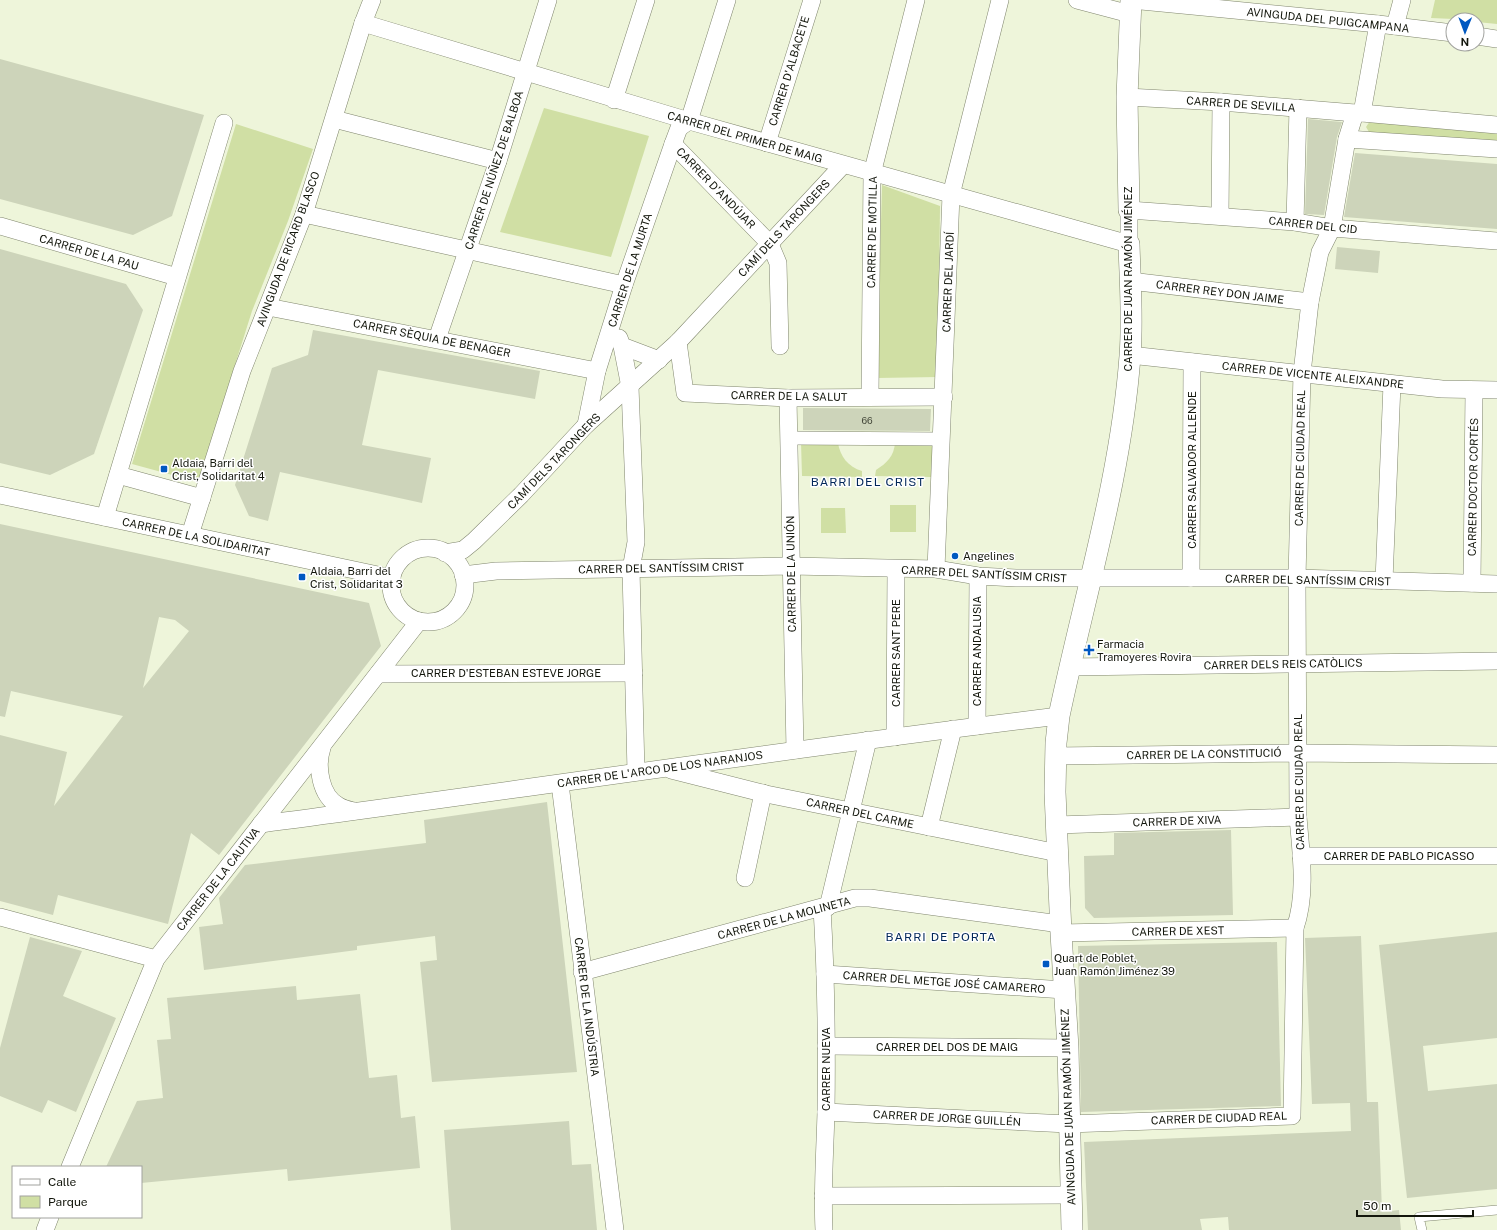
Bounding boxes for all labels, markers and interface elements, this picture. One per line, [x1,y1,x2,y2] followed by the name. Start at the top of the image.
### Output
[1246,5,1410,35] street label: AVINGUDA DEL PUIGCAMPANA
[1445,12,1485,52] north arrow
[767,14,812,127] street label: CARRER D'ALBACETE
[1460,36,1469,48] text: N
[462,89,525,251] street label: CARRER DE NÚÑEZ DE BALBOA
[1186,94,1296,114] street label: CARRER DE SEVILLA
[666,109,824,165] street label: CARRER DEL PRIMER DE MAIG
[674,144,759,231] street label: CARRER D'ANDÚJAR
[254,170,322,328] street label: AVINGUDA DE RICARD BLASCO
[865,175,879,288] street label: CARRER DE MOTILLA
[735,176,832,279] street label: CAMÍ DELS TARONGERS
[1121,187,1134,371] street label: CARRER DE JUAN RAMÓN JIMÉNEZ
[606,211,654,329] street label: CARRER DE LA MURTA
[1268,214,1358,236] street label: CARRER DEL CID
[939,231,956,332] street label: CARRER DEL JARDÍ
[38,232,140,272] street label: CARRER DE LA PAU
[1155,278,1285,306] street label: CARRER REY DON JAIME
[352,316,512,359] street label: CARRER SÈQUIA DE BENAGER
[1221,359,1405,391] street label: CARRER DE VICENTE ALEIXANDRE
[731,389,848,403] street label: CARRER DE LA SALUT
[1293,390,1307,526] street label: CARRER DE CIUDAD REAL
[1186,391,1198,549] street label: CARRER SALVADOR ALLENDE
[504,410,603,511] street label: CAMÍ DELS TARONGERS
[861,415,873,426] house number: 66
[1465,418,1480,556] street label: CARRER DOCTOR CORTÉS
[172,457,265,482] place label: Aldaia, Barri del Crist, Solidaritat 4
[159,464,169,474] marker: Aldaia, Barri del Crist, Solidaritat 4
[811,475,925,489] district label: BARRI DEL CRIST
[121,515,271,559] street label: CARRER DE LA SOLIDARITAT
[783,516,798,632] street label: CARRER DE LA UNIÓN
[963,550,1015,562] place label: Angelines
[950,551,960,561] marker: Angelines
[578,560,744,575] street label: CARRER DEL SANTÍSSIM CRIST
[901,563,1068,584] street label: CARRER DEL SANTÍSSIM CRIST
[310,565,403,590] place label: Aldaia, Barri del Crist, Solidaritat 3
[297,572,307,582] marker: Aldaia, Barri del Crist, Solidaritat 3
[1225,572,1391,587] street label: CARRER DEL SANTÍSSIM CRIST
[971,596,983,706] street label: CARRER ANDALUSIA
[890,599,902,707] street label: CARRER SANT PERE
[1097,638,1192,663] place label: Farmacia Tramoyeres Rovira
[1084,645,1094,655] marker: Farmacia Tramoyeres Rovira
[1203,656,1363,671] street label: CARRER DELS REIS CATÒLICS
[411,667,601,679] street label: CARRER D'ESTEBAN ESTEVE JORGE
[1292,714,1306,850] street label: CARRER DE CIUDAD REAL
[1126,746,1282,761] street label: CARRER DE LA CONSTITUCIÓ
[556,749,764,789] street label: CARRER DE L'ARCO DE LOS NARANJOS
[805,796,915,830] street label: CARRER DEL CARME
[1132,813,1222,829] street label: CARRER DE XIVA
[174,825,262,933] street label: CARRER DE LA CAUTIVA
[1324,850,1474,862] street label: CARRER DE PABLO PICASSO
[716,894,852,942] street label: CARRER DE LA MOLINETA
[1132,924,1225,938] street label: CARRER DE XEST
[886,930,996,944] district label: BARRI DE PORTA
[573,937,603,1077] street label: CARRER DE LA INDÚSTRIA
[1054,952,1175,977] place label: Quart de Poblet, Juan Ramón Jiménez 39
[1041,959,1051,969] marker: Quart de Poblet, Juan Ramón Jiménez 39
[842,968,1046,995] street label: CARRER DEL METGE JOSÉ CAMARERO
[1058,1009,1077,1206] street label: AVINGUDA DE JUAN RAMÓN JIMÉNEZ
[820,1027,832,1111] street label: CARRER NUEVA
[876,1041,1018,1053] street label: CARRER DEL DOS DE MAIG
[873,1107,1021,1128] street label: CARRER DE JORGE GUILLÉN
[1151,1110,1287,1126] street label: CARRER DE CIUDAD REAL
[12,1166,142,1218] legend
[48,1175,77,1189] text: Calle
[1357,1192,1473,1218] scale bar
[48,1195,88,1209] text: Parque
[1363,1199,1391,1213] text: 50 m

